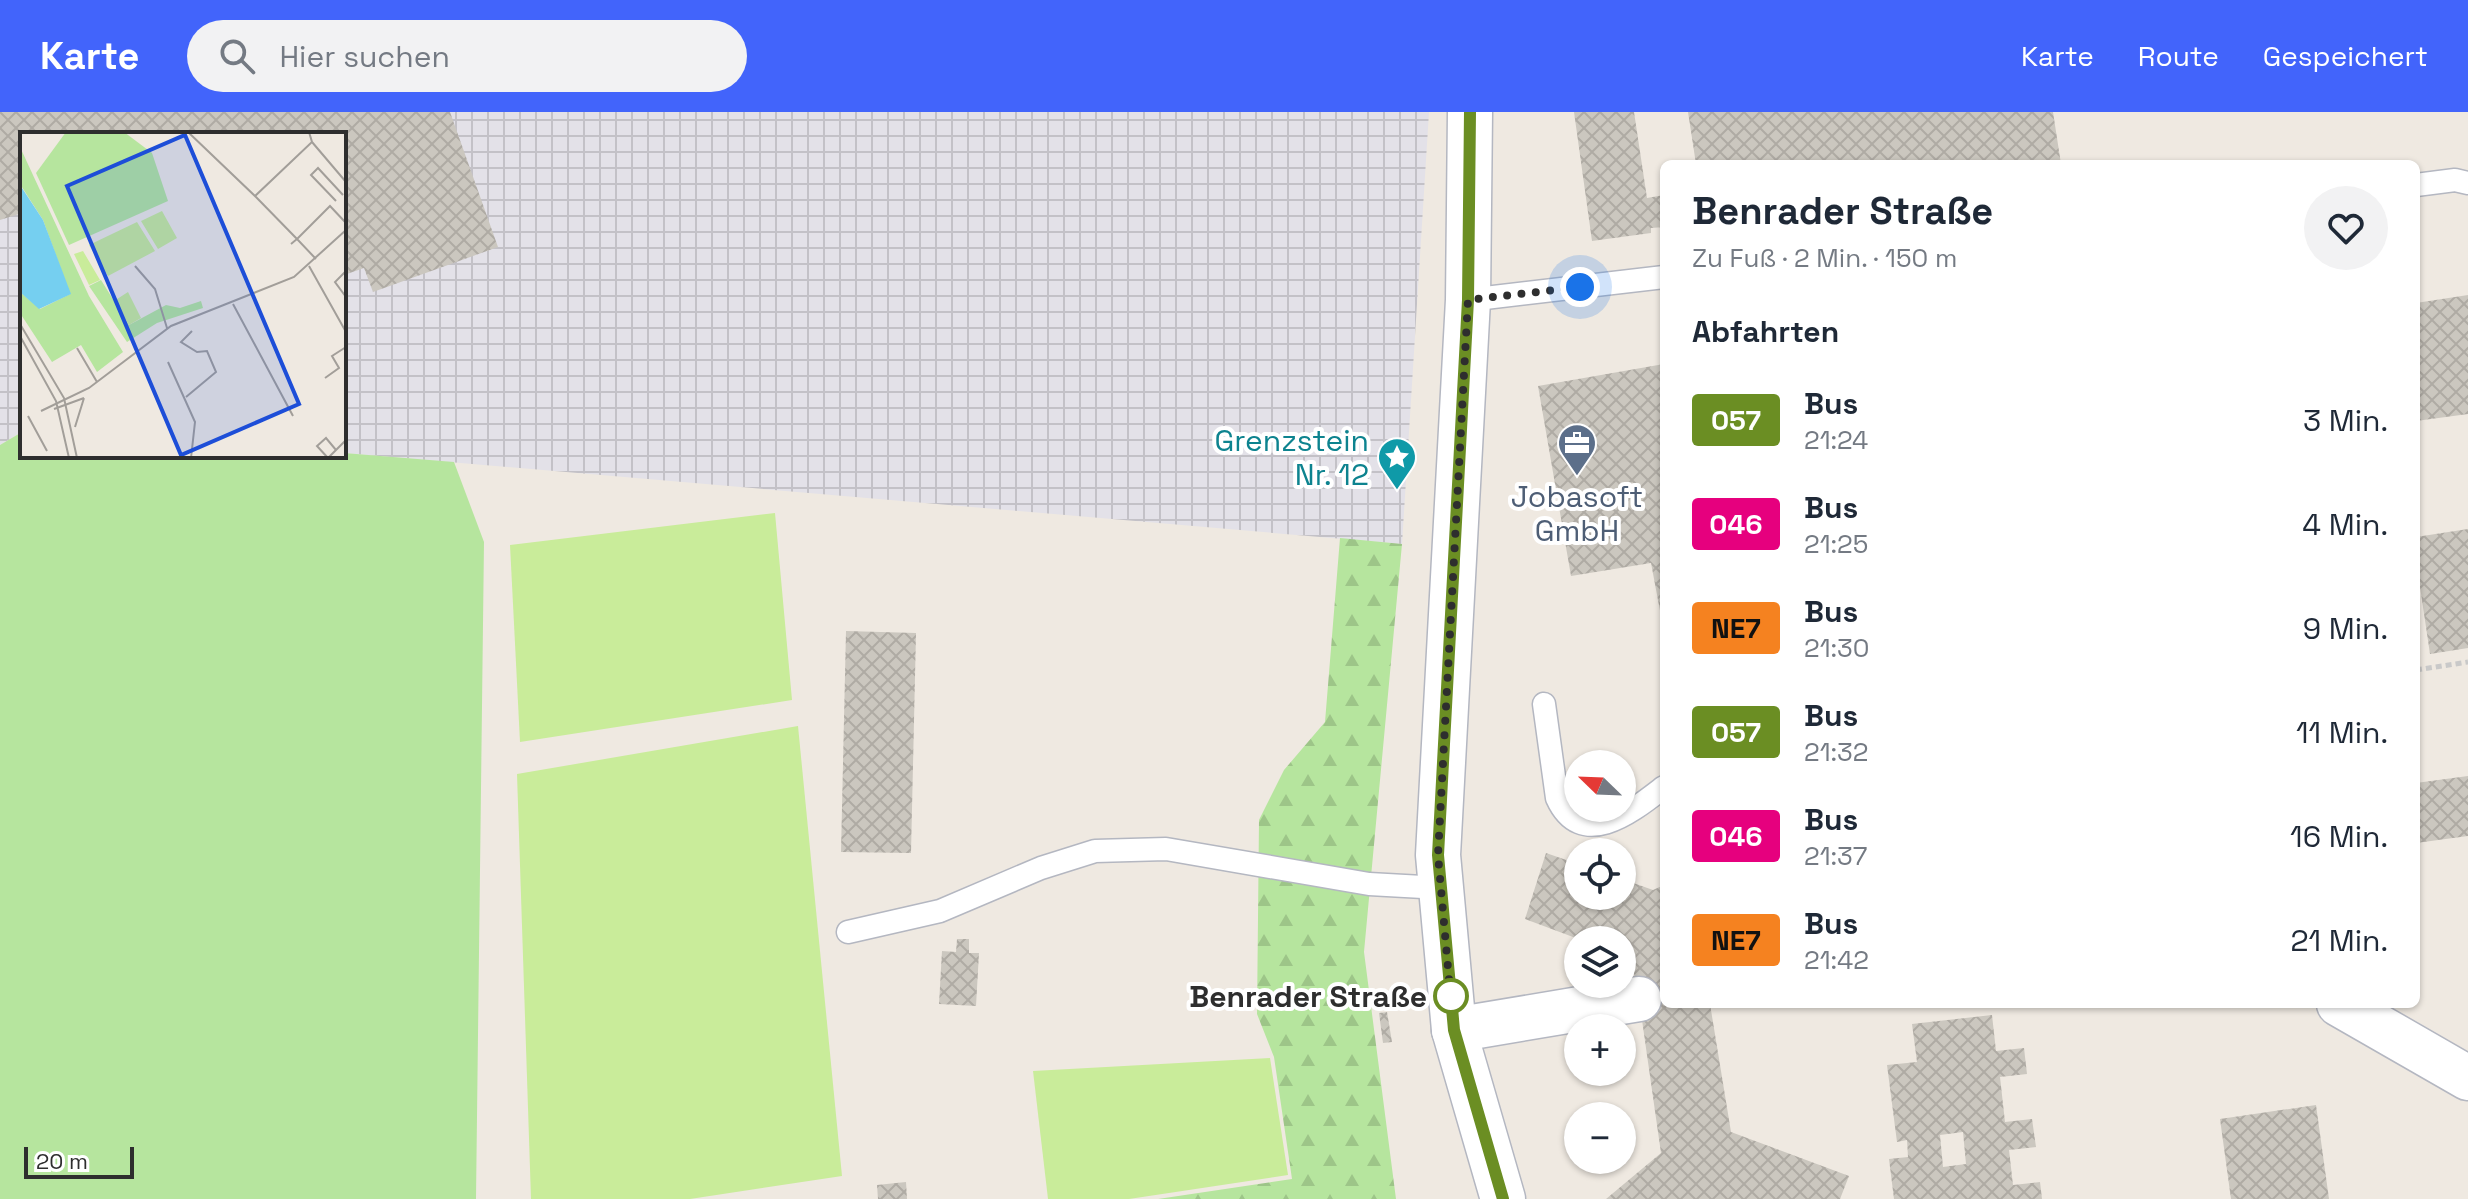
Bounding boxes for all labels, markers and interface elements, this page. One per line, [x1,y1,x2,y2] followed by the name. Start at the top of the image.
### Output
[187,20,747,92] search box
[40,32,139,80] text: Karte
[215,34,259,78] icon: search
[279,37,450,76] text: Hier suchen
[2021,38,2094,74] text: Karte
[2138,38,2219,74] text: Route
[2263,38,2428,74] text: Gespeichert
[20,132,346,458] inset map
[2304,186,2388,270] button: heart
[1692,187,1993,235] text: Benrader Straße
[1692,241,1957,275] text: Zu Fuß · 2 Min. · 150 m
[1560,267,1600,307] your location
[1692,312,1839,351] text: Abfahrten
[1804,384,1858,423] text: Bus
[2303,401,2388,440] text: 3 Min.
[1711,402,1761,438] text: 057
[1214,421,1369,494] place label: Grenzstein Nr. 12
[1556,422,1598,477] office icon: Jobasoft GmbH
[1804,423,1868,457] text: 21:24
[1376,436,1418,491] place icon: Grenzstein Nr. 12
[1511,477,1643,550] place label: Jobasoft GmbH
[1804,488,1858,527] text: Bus
[2302,505,2388,544] text: 4 Min.
[1709,506,1763,542] text: 046
[1804,527,1868,561] text: 21:25
[1804,592,1858,631] text: Bus
[2303,609,2388,648] text: 9 Min.
[1711,610,1761,646] text: NE7
[1804,631,1870,665] text: 21:30
[1804,696,1858,735] text: Bus
[2296,713,2388,752] text: 11 Min.
[1711,714,1761,750] text: 057
[1804,735,1869,769] text: 21:32
[1564,750,1636,822] north arrow
[1564,750,1636,1174] map controls
[1804,800,1858,839] text: Bus
[2290,817,2388,856] text: 16 Min.
[1709,818,1763,854] text: 046
[1564,838,1636,910] button: locate
[1804,839,1868,873] text: 21:37
[1804,904,1858,943] text: Bus
[2290,921,2388,960] text: 21 Min.
[1711,922,1761,958] text: NE7
[1564,926,1636,998] button: layers
[1804,943,1869,977] text: 21:42
[1189,977,1427,1016] place label: Benrader Straße
[1434,979,1468,1013] marker: Benrader Straße
[1564,1014,1636,1086] button: +
[1564,1102,1636,1174] button: −
[24,1143,134,1179] scale bar
[36,1147,88,1175] text: 20 m

